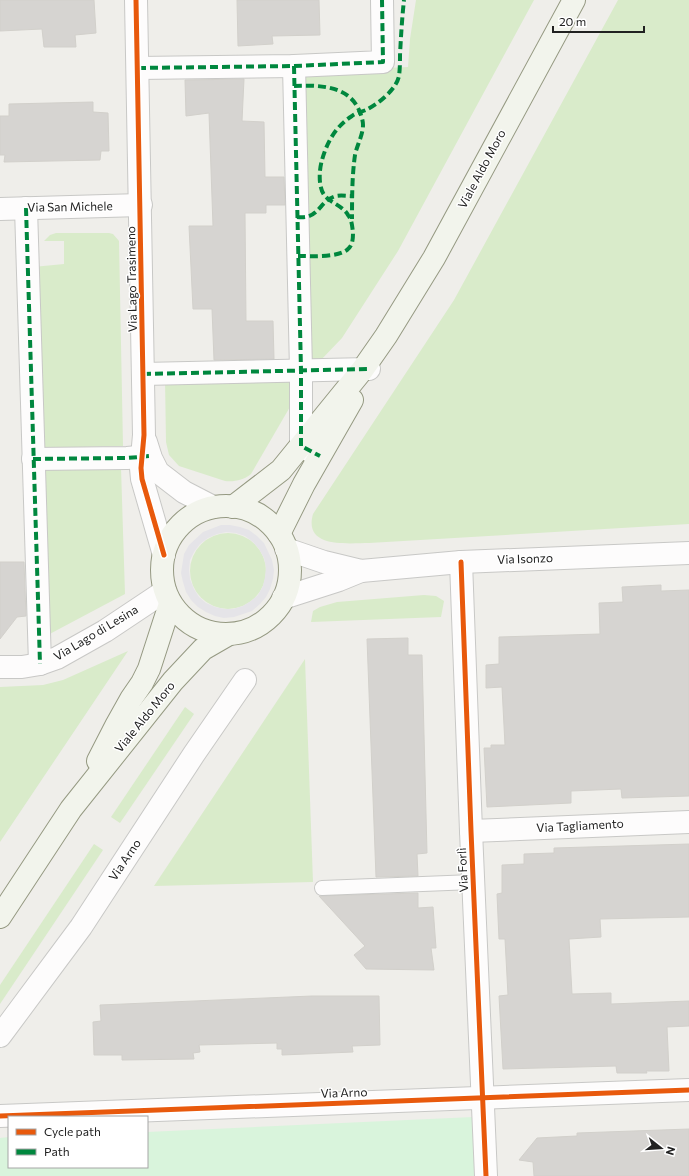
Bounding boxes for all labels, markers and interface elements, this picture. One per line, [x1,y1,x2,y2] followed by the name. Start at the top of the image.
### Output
[553,8,644,34] scale bar
[559,14,586,28] text: 20 m
[454,127,508,210] street label: Viale Aldo Moro
[27,198,113,214] street label: Via San Michele
[123,226,139,332] street label: Via Lago Trasimeno
[497,550,553,566] street label: Via Isonzo
[51,601,140,663] street label: Via Lago di Lesina
[111,678,177,755] street label: Viale Aldo Moro
[536,816,624,834] street label: Via Tagliamento
[105,836,143,883] street label: Via Arno
[454,847,470,893] street label: Via Forlì
[320,1084,368,1100] street label: Via Arno
[8,1116,148,1168] legend
[44,1124,101,1138] text: Cycle path
[641,1128,681,1168] north arrow
[44,1144,70,1158] text: Path
[664,1145,678,1157] text: N

